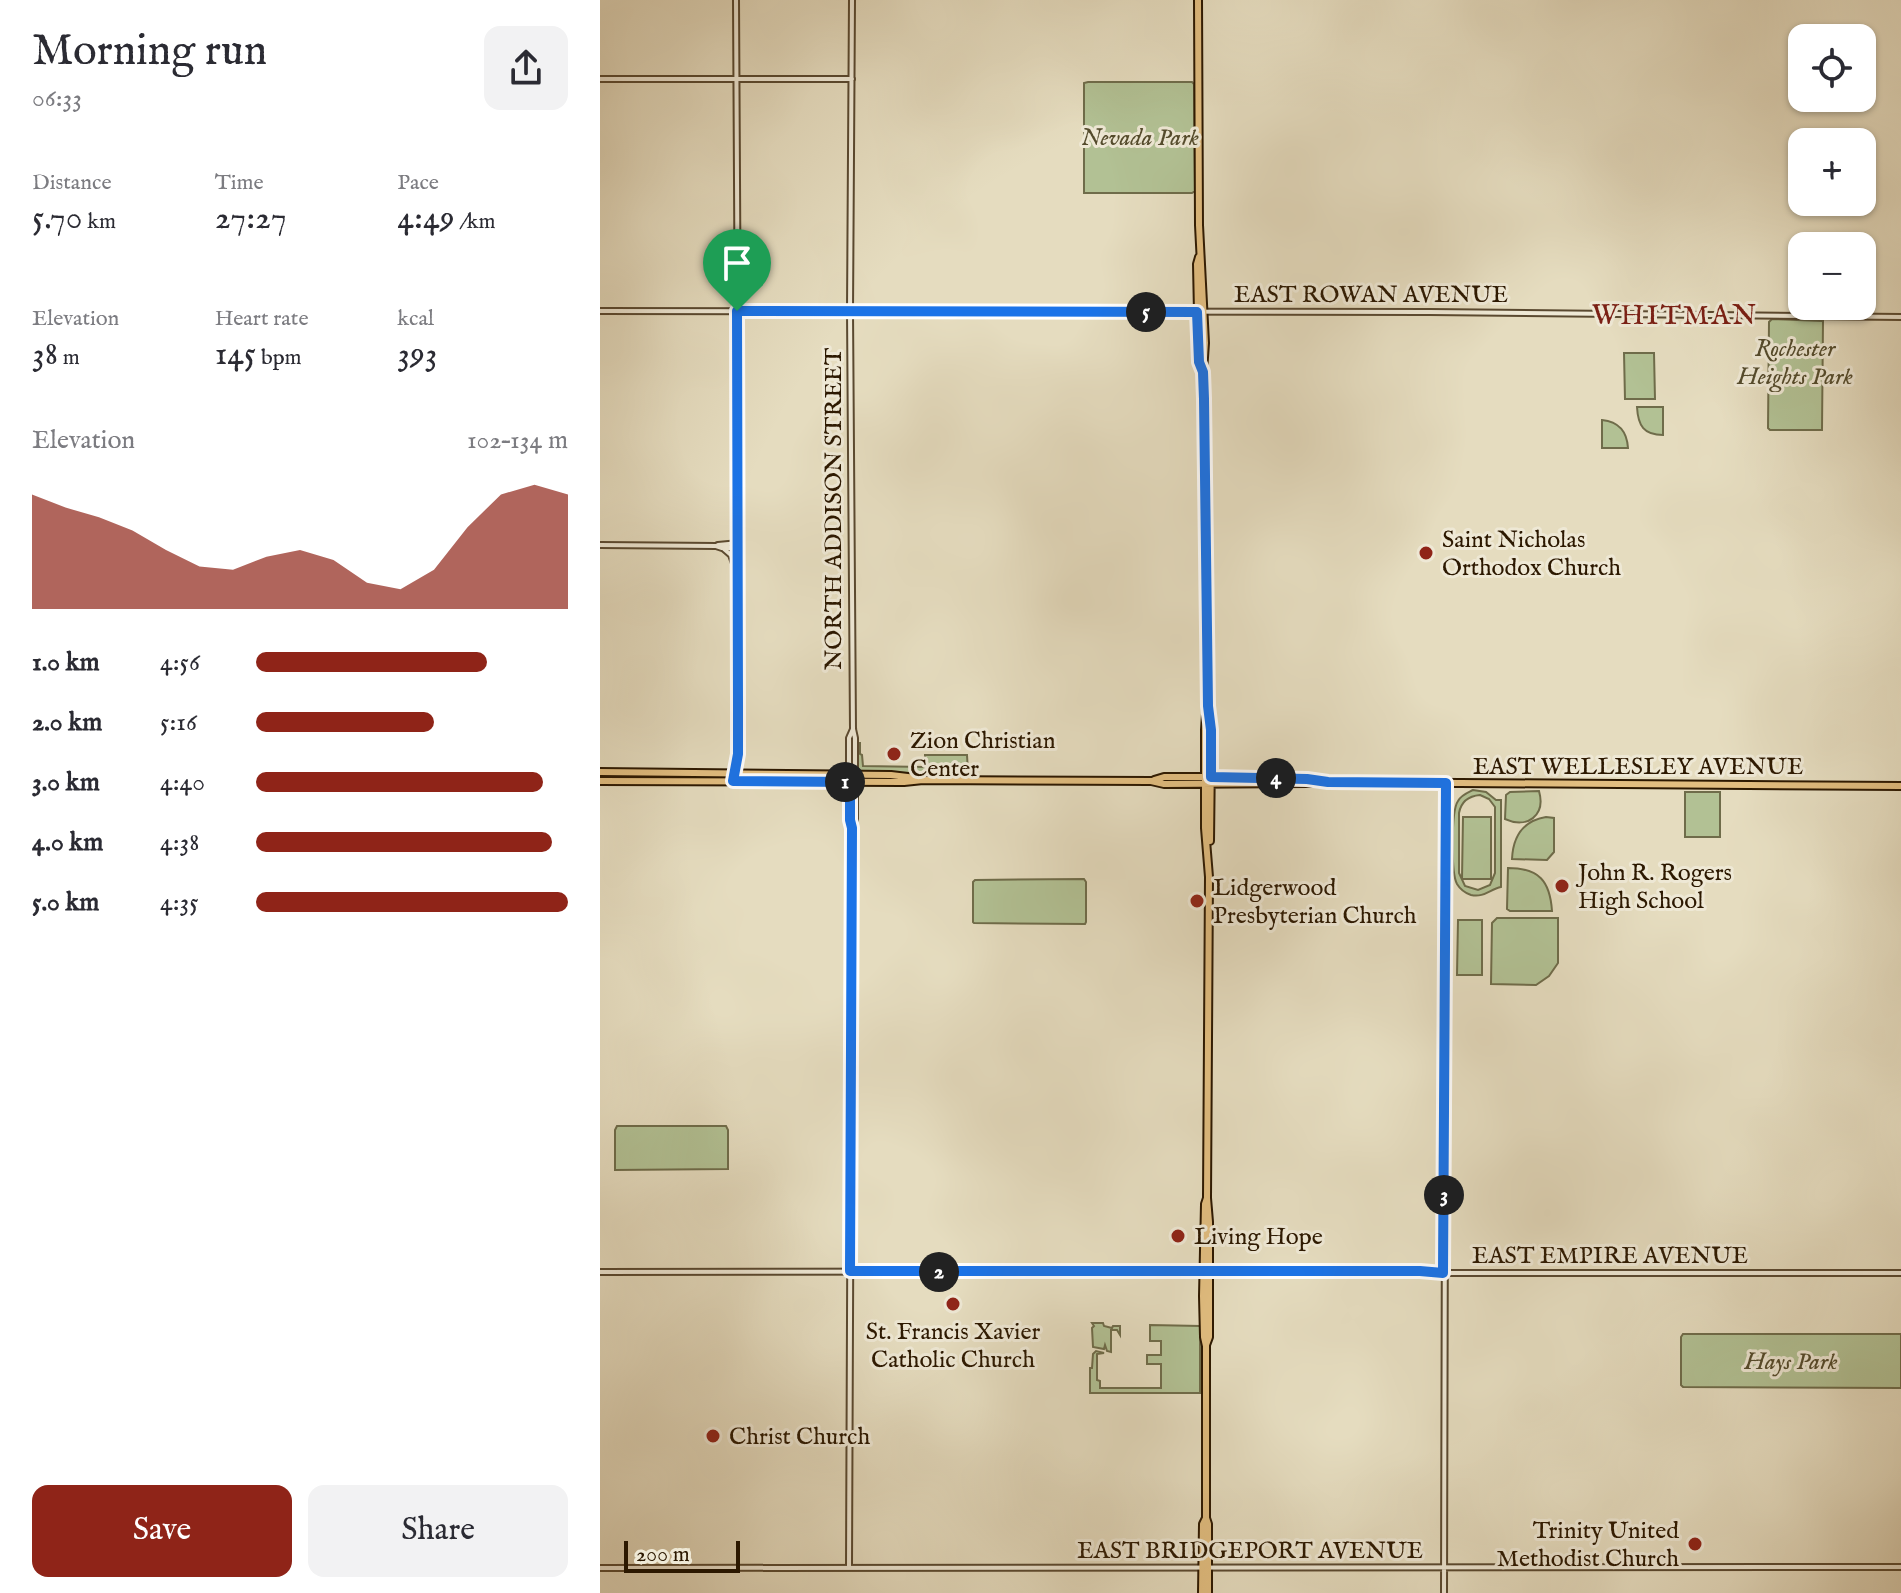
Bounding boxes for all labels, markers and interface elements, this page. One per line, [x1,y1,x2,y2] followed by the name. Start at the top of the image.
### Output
[32,24,267,80] text: Morning run
[1788,24,1876,320] map controls
[1788,24,1876,112] button: locate
[484,26,568,110] button: share
[32,82,82,115] text: 06:33
[1081,123,1199,154] park label: Nevada Park
[1788,128,1876,216] button: +
[32,169,112,197] text: Distance
[215,169,264,197] text: Time
[397,169,439,197] text: Pace
[32,197,82,240] text: 5.70
[215,197,287,240] text: 27:27
[397,197,454,240] text: 4:49
[82,208,116,236] text: km
[454,208,496,236] text: /km
[703,229,771,311] pin
[1788,232,1876,320] button: −
[715,241,759,285] icon: arrive
[1234,280,1508,311] street label: EAST ROWAN AVENUE
[1126,292,1166,332] pin: 5
[1142,298,1150,326] text: 5
[1592,299,1758,334] district label: WHITMAN
[32,305,119,333] text: Elevation
[215,305,309,333] text: Heart rate
[397,305,434,333] text: kcal
[32,333,58,376] text: 38
[215,333,256,376] text: 145
[397,333,438,376] text: 393
[1736,334,1853,393] park label: Rochester Heights Park
[58,344,80,372] text: m
[256,344,302,372] text: bpm
[819,347,850,670] street label: NORTH ADDISON STREET
[32,424,135,457] text: Elevation
[467,424,568,457] text: 102–134 m
[1442,525,1621,584] place label: Saint Nicholas Orthodox Church
[1417,544,1435,562] marker: Saint Nicholas Orthodox Church
[32,646,100,679] text: 1.0 km
[160,646,200,679] text: 4:56
[32,706,102,739] text: 2.0 km
[160,706,197,739] text: 5:16
[910,726,1056,785] place label: Zion Christian Center
[885,745,903,763] marker: Zion Christian Center
[1473,752,1803,783] street label: EAST WELLESLEY AVENUE
[1256,758,1296,798] pin: 4
[825,762,865,802] pin: 1
[1271,764,1281,792] text: 4
[32,766,100,799] text: 3.0 km
[160,766,205,799] text: 4:40
[841,768,849,796] text: 1
[32,826,103,859] text: 4.0 km
[160,826,200,859] text: 4:38
[1575,858,1732,917] place label: John R. Rogers High School
[1213,873,1417,932] place label: Lidgerwood Presbyterian Church
[1553,877,1571,895] marker: John R. Rogers High School
[32,886,99,919] text: 5.0 km
[160,886,199,919] text: 4:35
[1188,892,1206,910] marker: Lidgerwood Presbyterian Church
[1424,1175,1464,1215] pin: 3
[1440,1181,1448,1209] text: 3
[1194,1222,1323,1253] place label: Living Hope
[1169,1227,1187,1245] marker: Living Hope
[1472,1241,1748,1272] street label: EAST EMPIRE AVENUE
[919,1252,959,1292] pin: 2
[934,1258,944,1286] text: 2
[944,1295,962,1313] marker: St. Francis Xavier Catholic Church
[866,1317,1040,1376] place label: St. Francis Xavier Catholic Church
[1743,1347,1838,1378] park label: Hays Park
[729,1422,870,1453] place label: Christ Church
[704,1427,722,1445] marker: Christ Church
[32,1485,292,1577] button: Save
[308,1485,568,1577] button: Share
[1497,1516,1679,1575] place label: Trinity United Methodist Church
[1686,1535,1704,1553] marker: Trinity United Methodist Church
[1077,1536,1423,1567] street label: EAST BRIDGEPORT AVENUE
[624,1537,740,1573] scale bar
[636,1541,690,1569] text: 200 m

